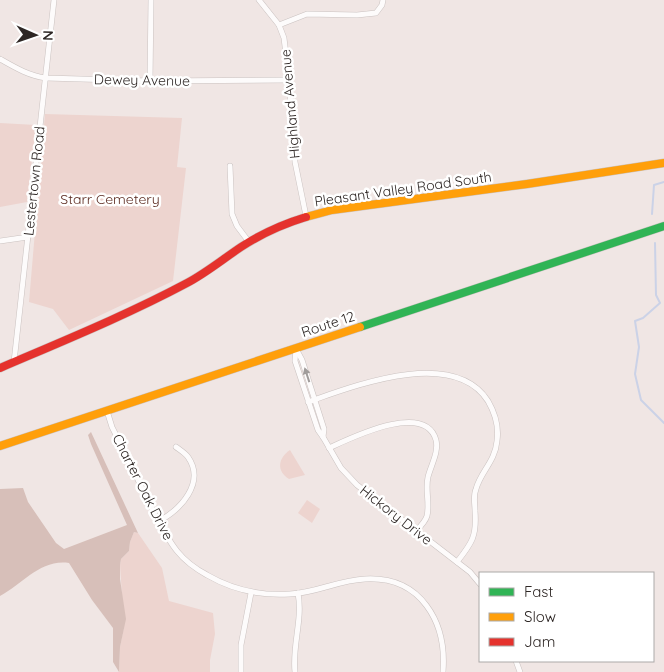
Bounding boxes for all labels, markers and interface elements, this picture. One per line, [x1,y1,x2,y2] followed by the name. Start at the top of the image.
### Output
[10,10,60,60] north arrow
[39,30,57,41] text: N
[276,48,304,159] street label: Highland Avenue
[94,70,190,90] street label: Dewey Avenue
[19,125,49,237] street label: Lestertown Road
[313,168,493,210] street label: Pleasant Valley Road South
[60,190,160,208] park label: Starr Cemetery
[299,307,357,341] street label: Route 12
[303,368,310,383] one-way arrow
[108,431,178,543] street label: Charter Oak Drive
[356,481,436,549] street label: Hickory Drive
[479,572,654,662] legend
[524,582,553,601] text: Fast
[524,607,556,626] text: Slow
[524,632,555,651] text: Jam

